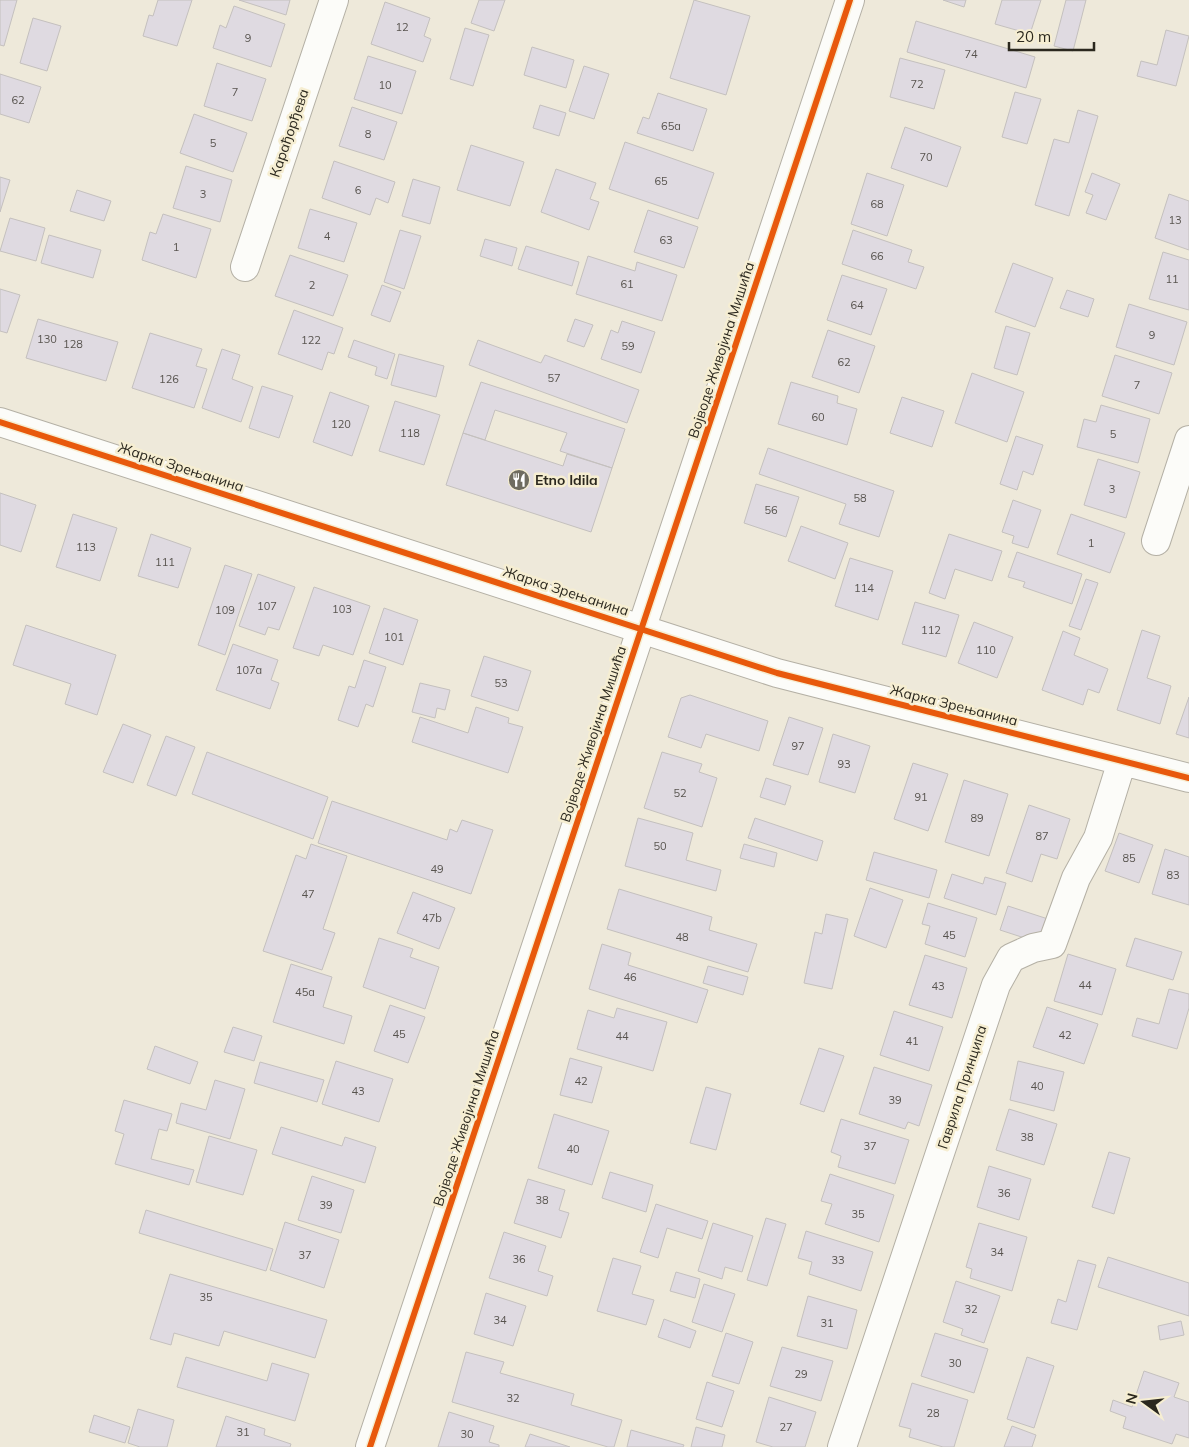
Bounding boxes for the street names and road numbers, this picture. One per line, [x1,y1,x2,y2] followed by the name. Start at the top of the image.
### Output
[265,86,313,180] street label: Карађорђева
[684,259,758,441] street label: Војводе Живојина Мишића
[116,438,246,496] street label: Жарка Зрењанина
[501,562,631,620] street label: Жарка Зрењанина
[556,643,630,825] street label: Војводе Живојина Мишића
[888,680,1020,730] street label: Жарка Зрењанина
[933,1023,991,1151] street label: Гаврила Принципа
[429,1027,503,1209] street label: Војводе Живојина Мишића

